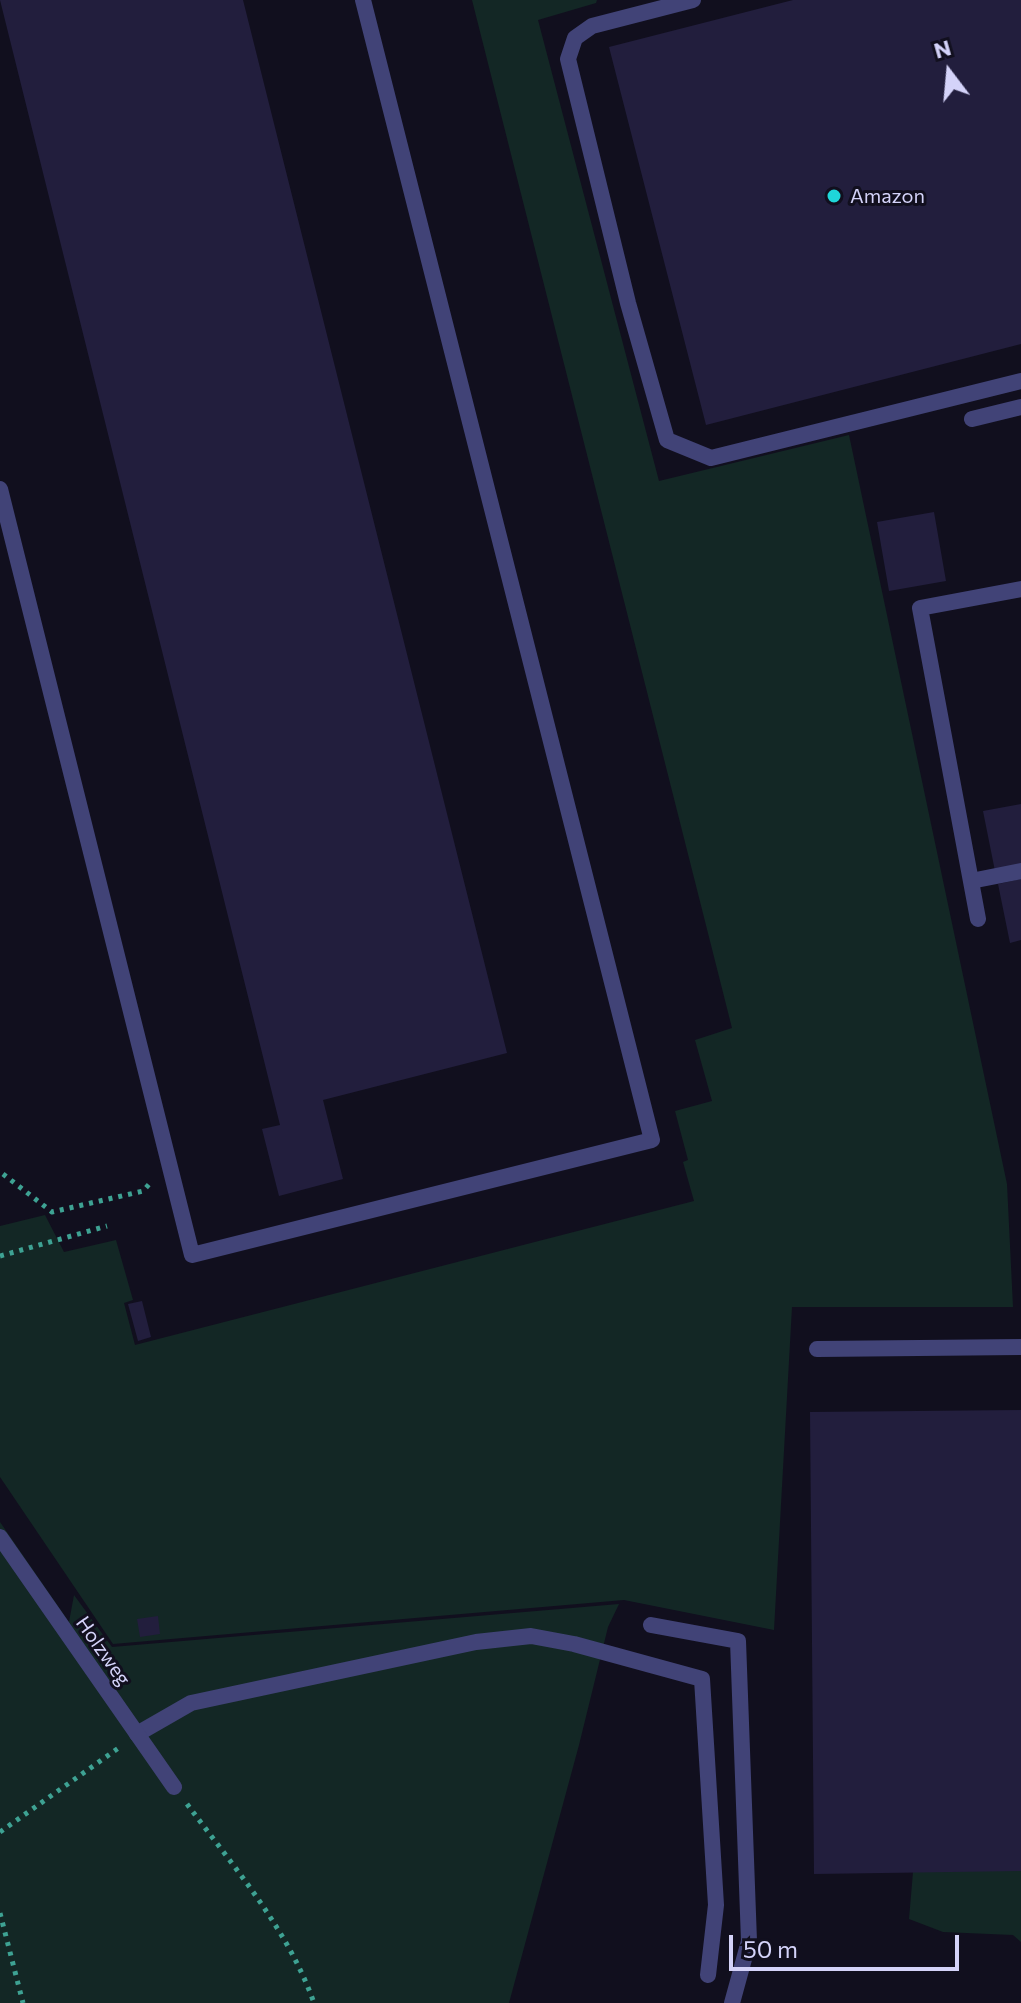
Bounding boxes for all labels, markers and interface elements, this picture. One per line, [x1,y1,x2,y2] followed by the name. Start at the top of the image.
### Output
[909,32,989,112] north arrow
[931,33,954,64] text: N
[850,184,925,208] place label: Amazon
[825,187,843,205] marker: Amazon
[71,1612,135,1690] street label: Holzweg
[733,1919,963,1969] scale bar
[743,1934,798,1963] text: 50 m

